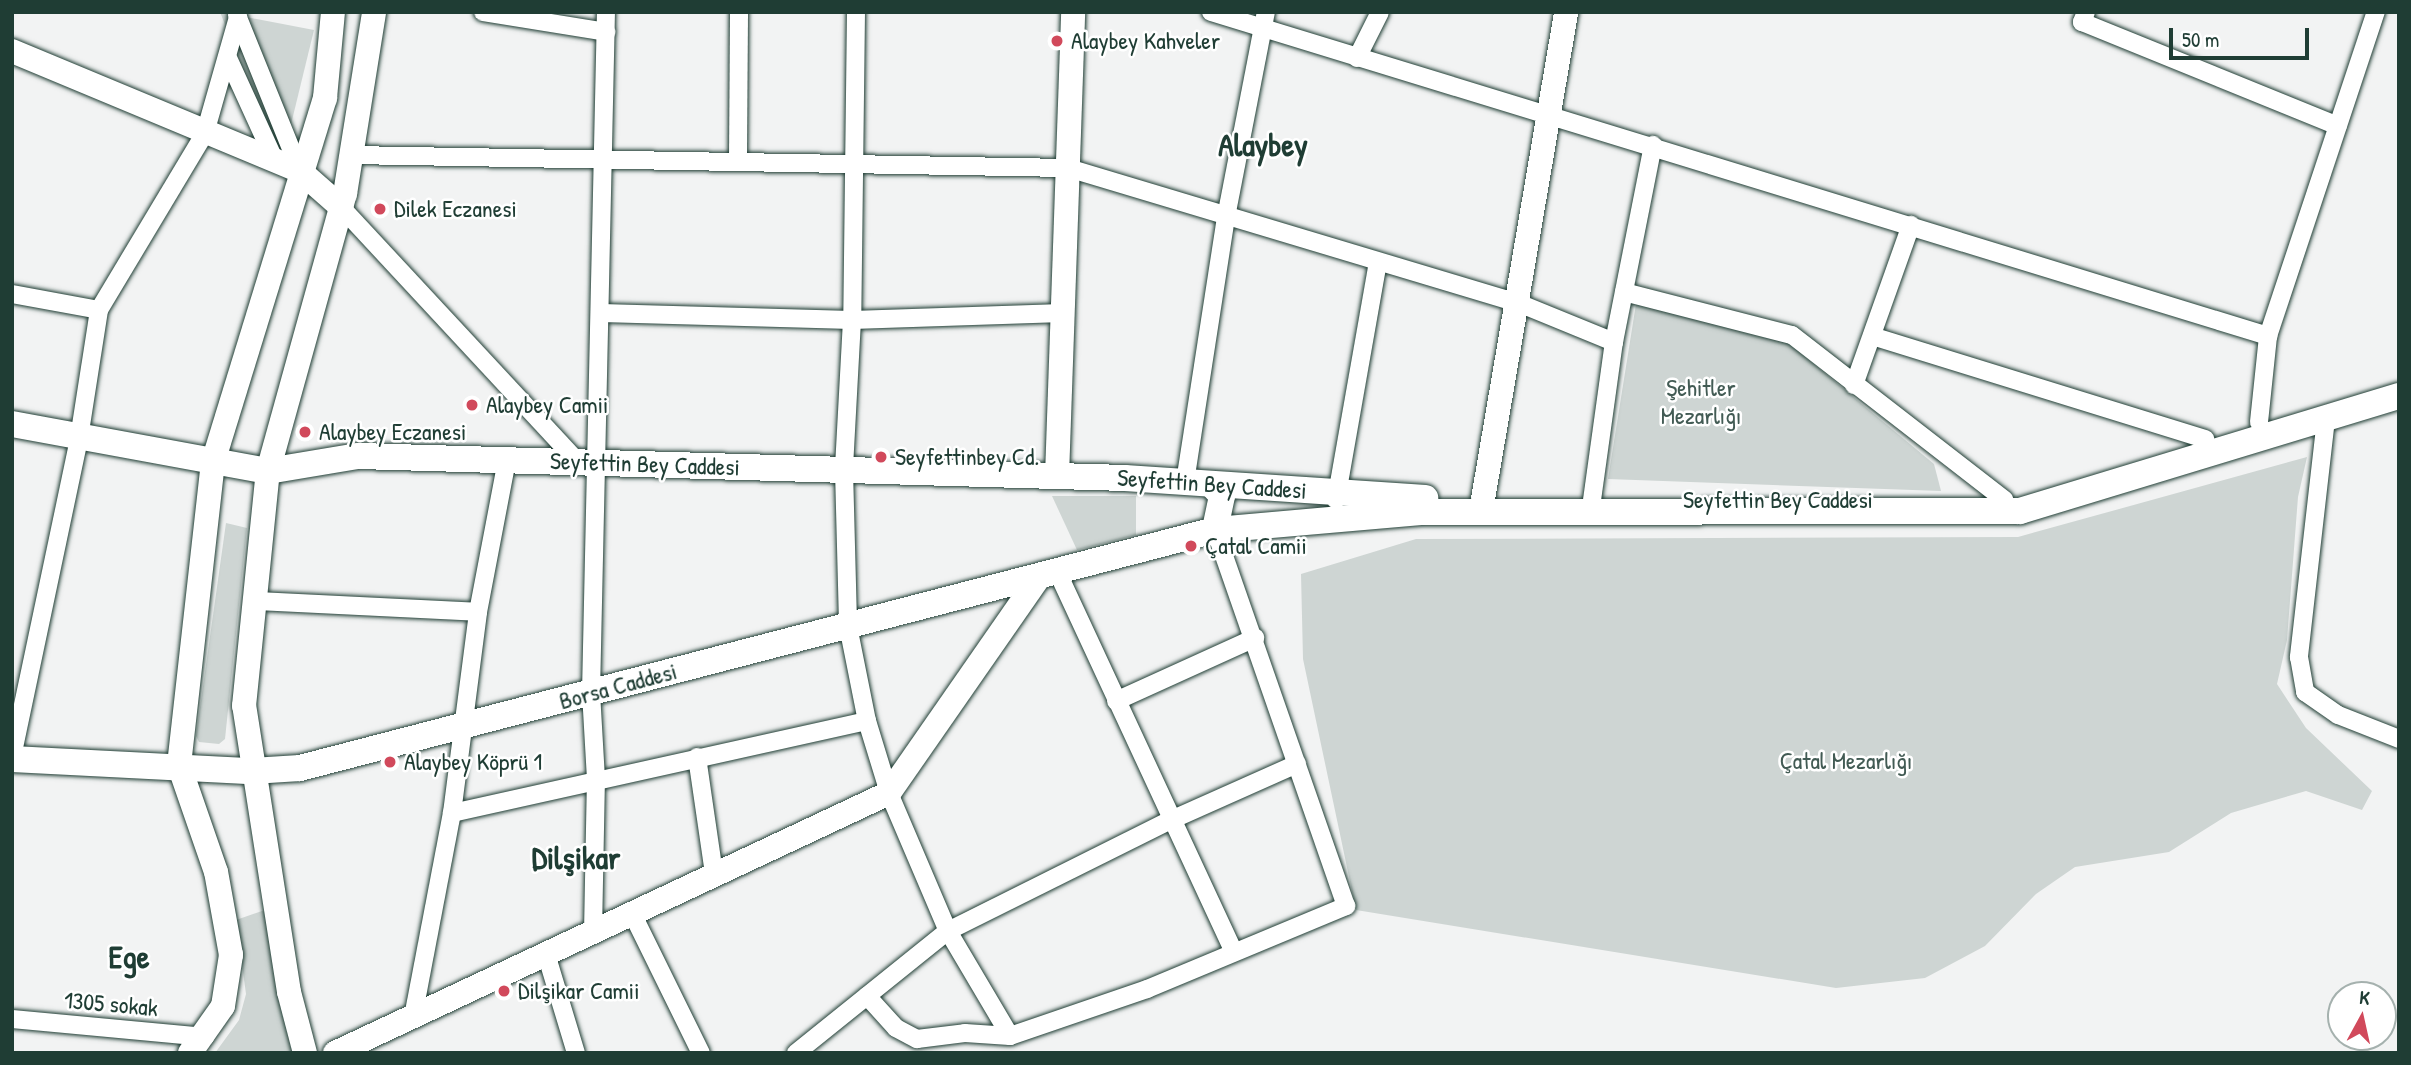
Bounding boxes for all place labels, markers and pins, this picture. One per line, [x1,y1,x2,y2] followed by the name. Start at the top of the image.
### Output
[1071,27,1220,55] place label: Alaybey Kahveler
[1049,33,1065,49] marker: Alaybey Kahveler
[394,195,517,223] place label: Dilek Eczanesi
[372,201,388,217] marker: Dilek Eczanesi
[486,391,608,419] place label: Alaybey Camii
[464,397,480,413] marker: Alaybey Camii
[319,418,466,446] place label: Alaybey Eczanesi
[297,424,313,440] marker: Alaybey Eczanesi
[895,443,1039,471] place label: Seyfettinbey Cd.
[873,449,889,465] marker: Seyfettinbey Cd.
[1205,532,1307,560] place label: Çatal Camii
[1183,538,1199,554] marker: Çatal Camii
[404,748,542,776] place label: Alaybey Köprü 1
[382,754,398,770] marker: Alaybey Köprü 1
[518,977,640,1005] place label: Dilşikar Camii
[496,983,512,999] marker: Dilşikar Camii

